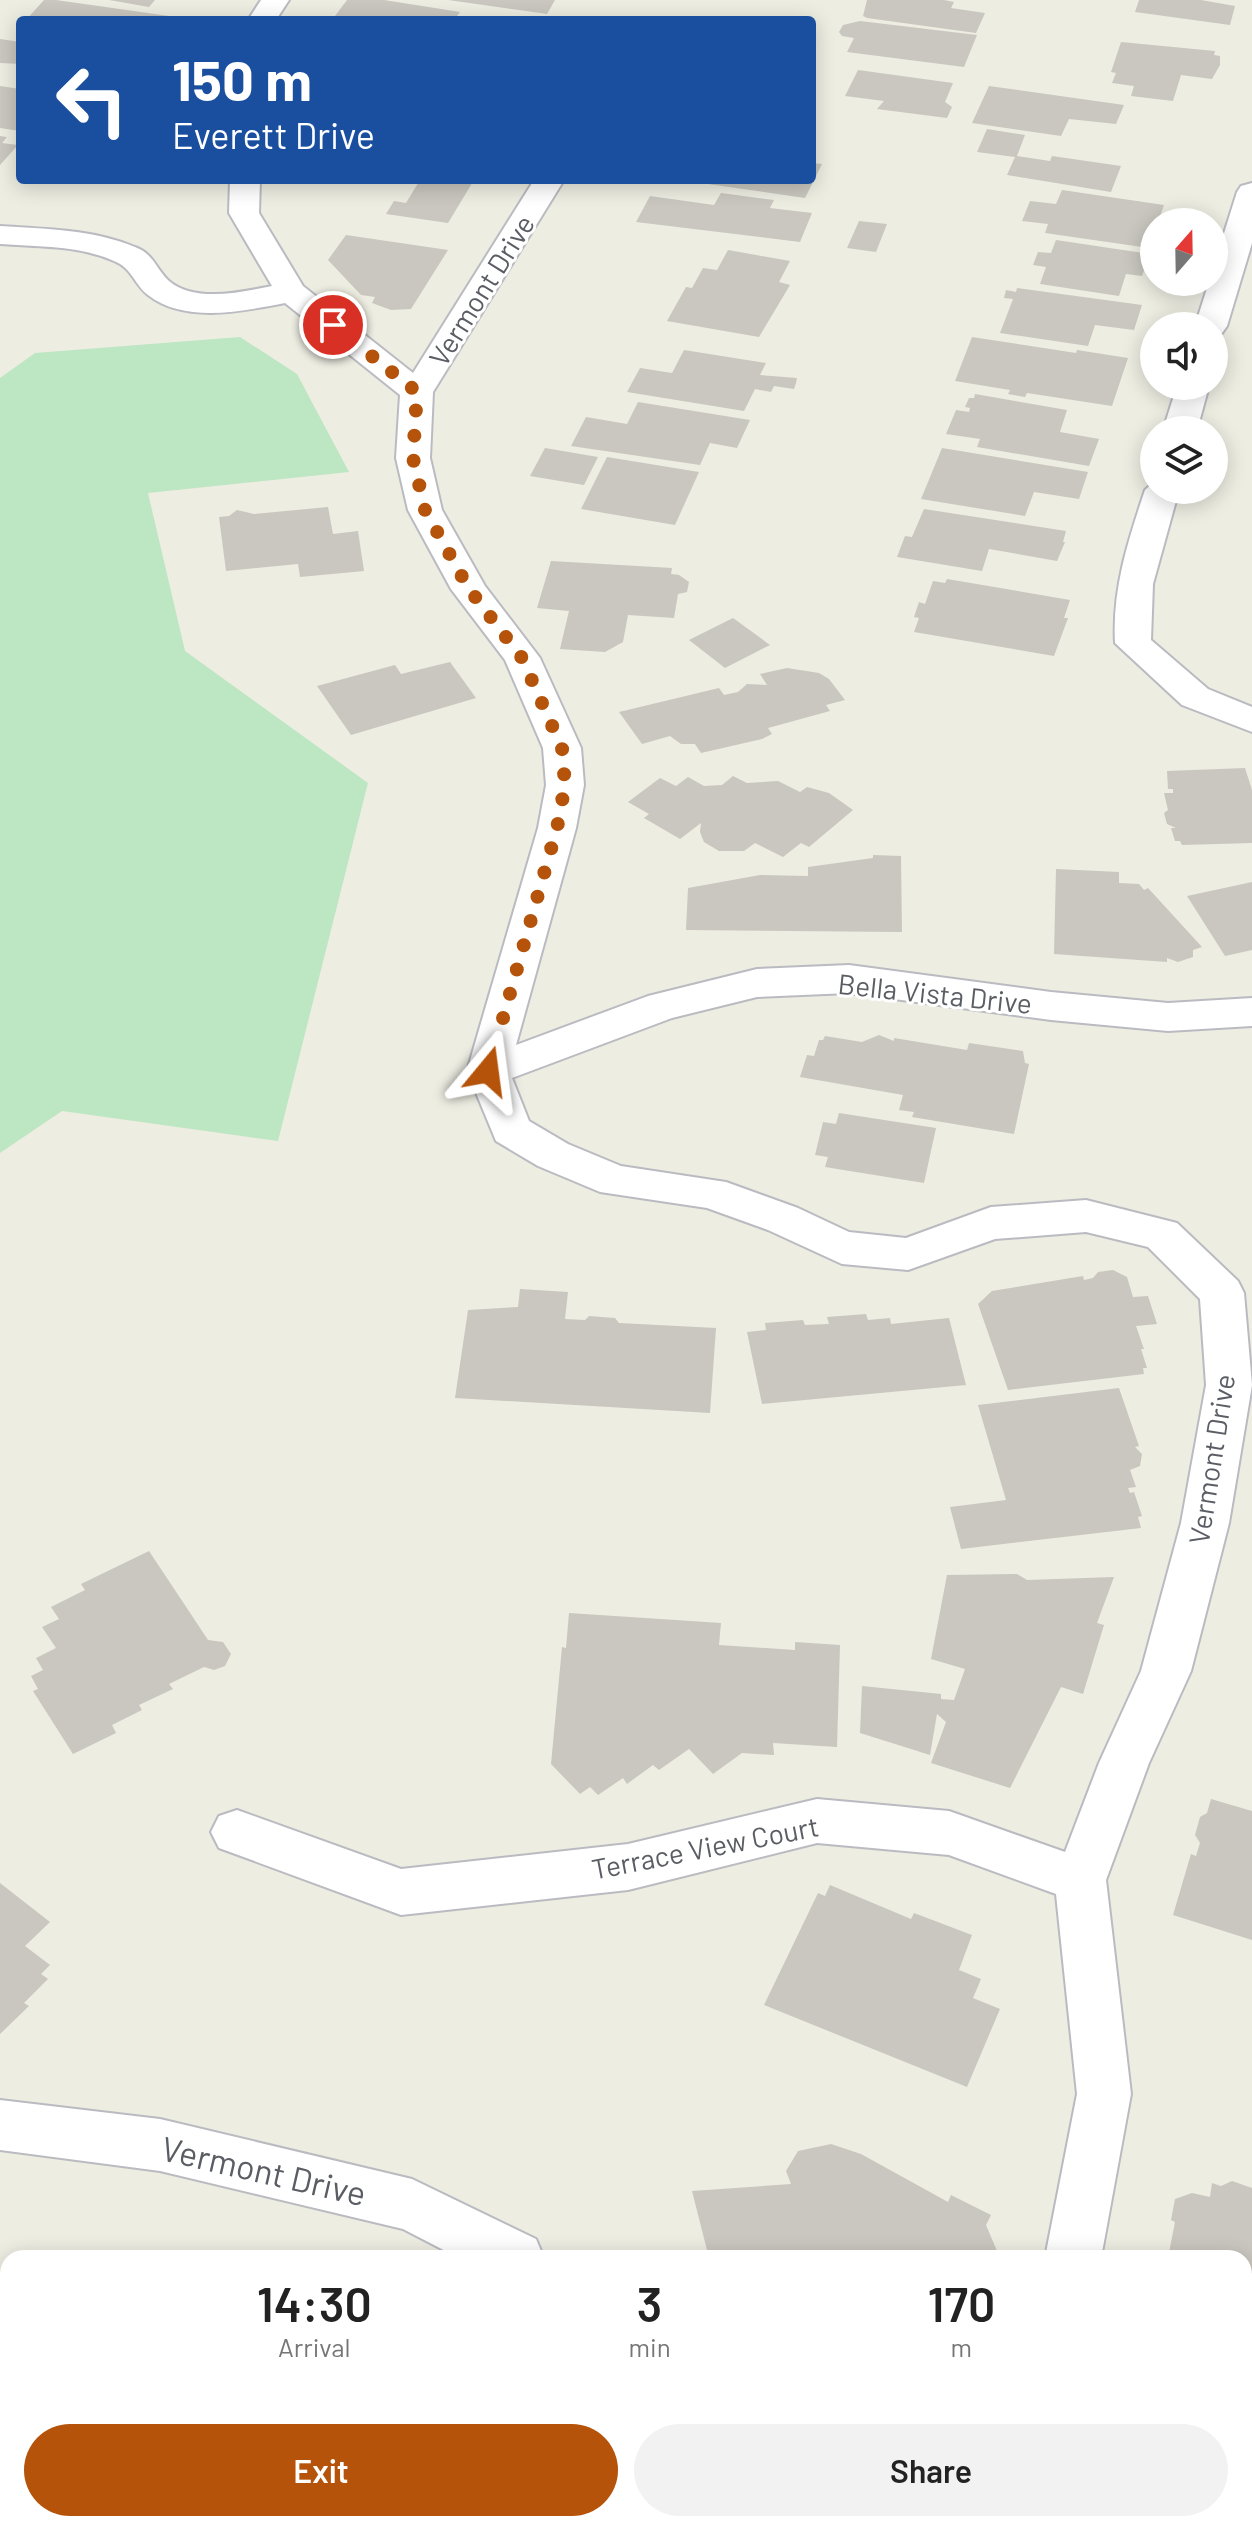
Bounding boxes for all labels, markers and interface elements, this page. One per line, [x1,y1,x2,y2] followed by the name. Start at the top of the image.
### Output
[172,45,312,112] text: 150 m
[40,48,144,152] icon: left
[172,113,375,156] text: Everett Drive
[421,208,541,372] street label: Vermont Drive
[1140,208,1228,296] north arrow
[1140,208,1228,504] map controls
[299,291,367,359] pin
[311,303,355,347] icon: arrive
[1140,312,1228,400] button: sound
[1140,416,1228,504] button: layers
[836,966,1034,1020] street label: Bella Vista Drive
[446,1029,530,1113] position arrow
[1181,1372,1241,1546] street label: Vermont Drive
[589,1808,821,1886] street label: Terrace View Court
[158,2127,370,2213] street label: Vermont Drive
[257,2274,372,2332] text: 14:30
[637,2274,662,2332] text: 3
[928,2274,995,2332] text: 170
[278,2331,351,2362] text: Arrival
[629,2331,671,2362] text: min
[951,2331,972,2362] text: m
[24,2424,618,2516] button: Exit
[634,2424,1228,2516] button: Share

